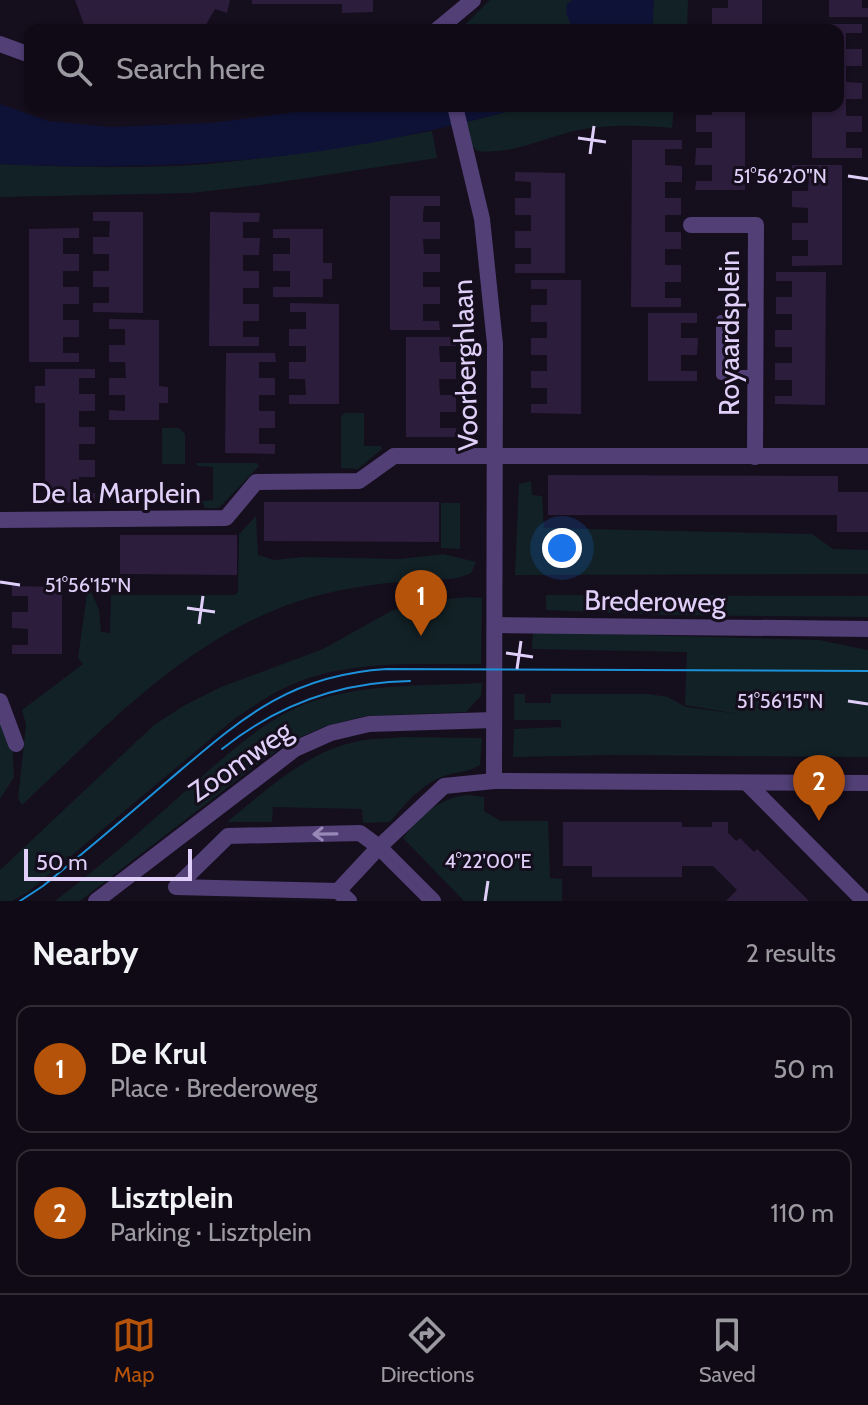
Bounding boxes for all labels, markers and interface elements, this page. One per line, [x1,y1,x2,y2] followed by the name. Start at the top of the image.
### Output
[24,24,844,112] search box
[52,46,96,90] icon: search
[116,50,265,87] text: Search here
[733,164,827,188] text: 51°56'20"N
[712,250,746,416] street label: Royaardsplein
[445,279,485,451] street label: Voorberghlaan
[31,476,201,510] street label: De la Marplein
[542,528,582,568] your location
[395,570,447,636] pin: 1
[45,573,131,597] text: 51°56'15"N
[584,583,727,619] street label: Brederoweg
[737,689,823,713] text: 51°56'15"N
[182,713,299,809] street label: Zoomweg
[793,755,845,821] pin: 2
[312,826,339,842] one-way arrow
[24,845,192,881] scale bar
[36,849,88,876] text: 50 m
[445,849,532,873] text: 4°22'00"E
[32,932,139,974] text: Nearby
[745,937,836,969] text: 2 results
[110,1035,207,1072] text: De Krul
[55,1053,65,1085] text: 1
[773,1053,834,1085] text: 50 m
[110,1072,318,1104] text: Place · Brederoweg
[110,1179,233,1216] text: Lisztplein
[53,1197,67,1229] text: 2
[770,1197,834,1229] text: 110 m
[110,1216,312,1248] text: Parking · Lisztplein
[112,1313,156,1388] tab: Map
[380,1313,474,1388] tab: Directions
[699,1313,756,1388] tab: Saved

